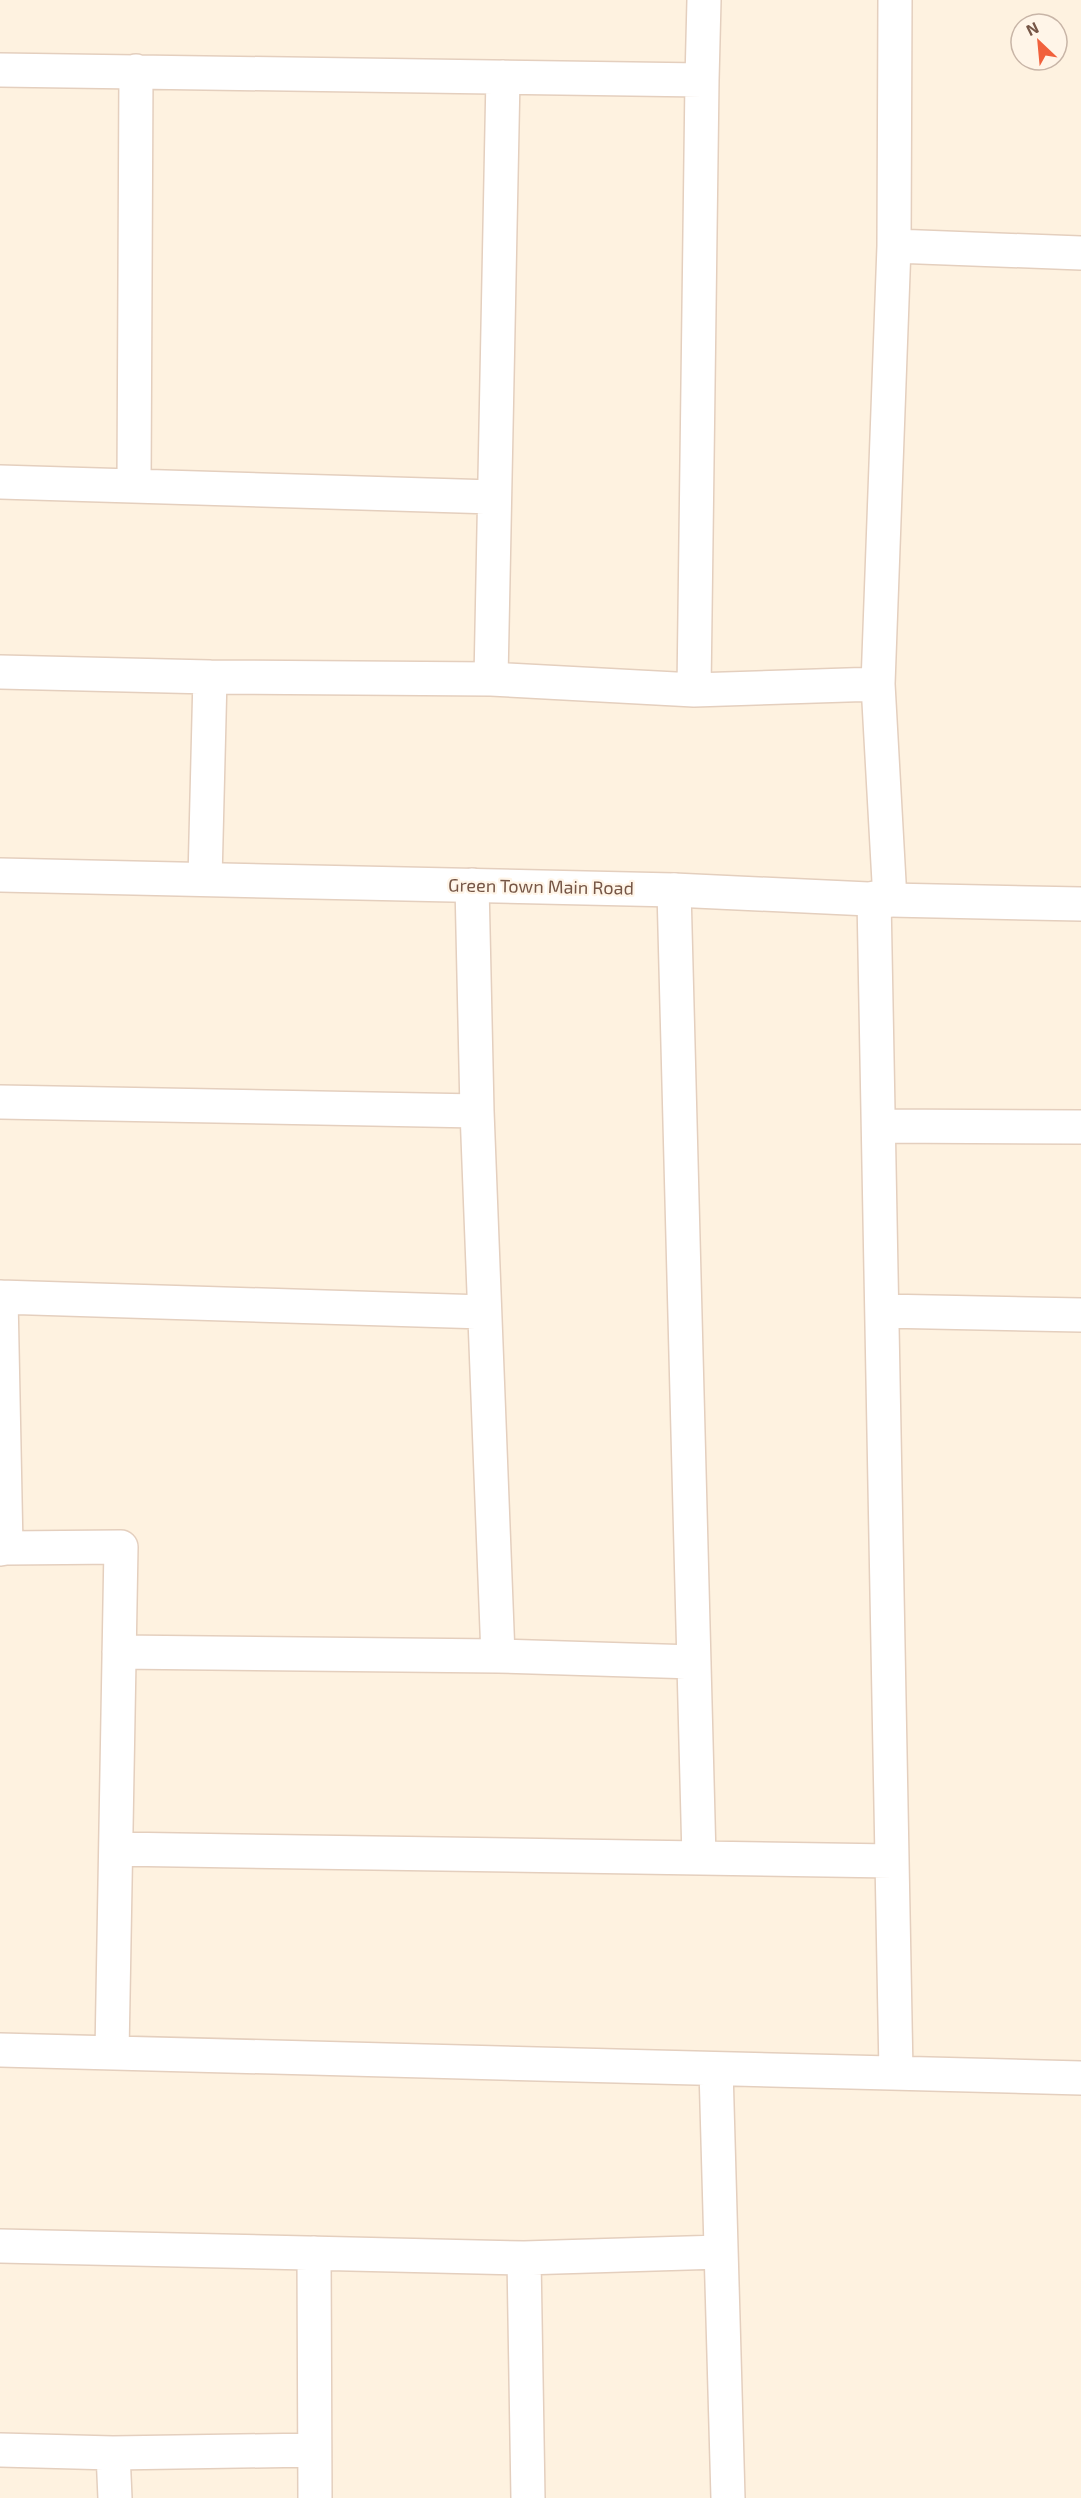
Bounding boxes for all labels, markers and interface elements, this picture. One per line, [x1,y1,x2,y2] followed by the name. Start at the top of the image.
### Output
[1009,12,1069,72] north arrow
[1023,17,1042,39] text: N
[448,873,634,899] street label: Green Town Main Road

